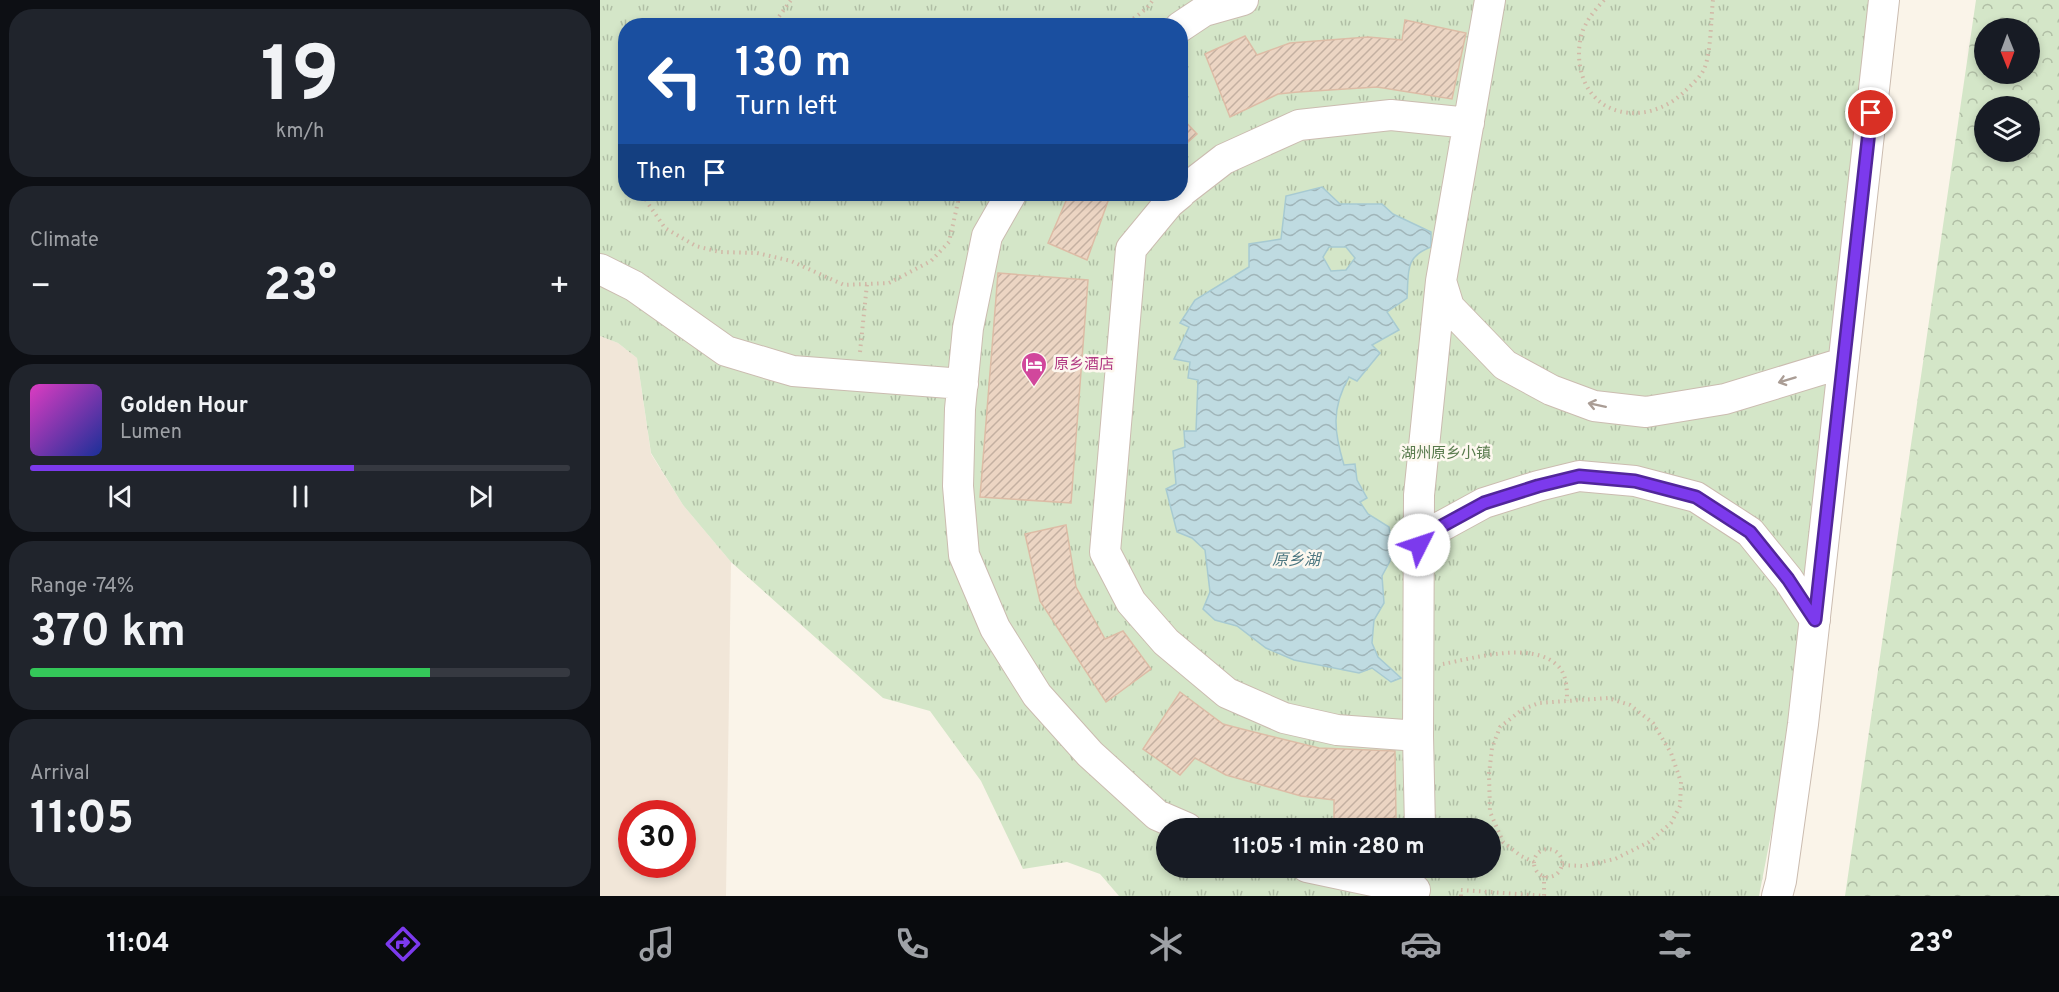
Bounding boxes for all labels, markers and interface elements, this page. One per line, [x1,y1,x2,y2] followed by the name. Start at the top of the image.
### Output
[1974,18,2040,84] north arrow
[1974,18,2040,162] map controls
[260,30,340,129] text: 19
[735,38,851,91] text: 130 m
[636,42,714,120] icon: left
[1845,87,1896,138] pin
[735,90,837,124] text: Turn left
[1854,96,1887,129] icon: arrive
[1974,96,2040,162] button: layers
[276,119,324,145] text: km/h
[698,156,731,189] icon: arrive
[636,159,686,186] text: Then
[30,228,99,254] text: Climate
[263,259,337,316] text: 23°
[30,267,51,309] text: −
[549,267,570,309] text: +
[1019,350,1049,388] hotel icon: 原乡酒店
[1054,356,1114,375] place label: 原乡酒店
[1778,375,1797,386] one-way arrow
[120,393,248,420] text: Golden Hour
[1588,399,1607,411] one-way arrow
[120,420,182,446] text: Lumen
[1401,444,1491,464] park label: 湖州原乡小镇
[104,480,137,513] icon: previous
[284,480,317,513] icon: pause
[464,480,497,513] icon: next
[1387,513,1451,577] position arrow
[1272,551,1323,571] water label: 原乡湖
[30,574,134,600] text: Range · 74%
[30,605,186,662] text: 370 km
[30,761,90,787] text: Arrival
[30,792,134,849] text: 11:05
[618,800,696,878] speed limit sign: 30
[1233,834,1424,861] text: 11:05 · 1 min · 280 m
[382,923,424,965] icon: directions
[636,923,678,965] icon: music
[891,923,933,965] icon: phone
[1145,923,1187,965] icon: climate
[1400,923,1442,965] icon: car
[1654,923,1696,965] icon: filters
[106,927,170,961] text: 11:04
[1909,927,1953,961] text: 23°

